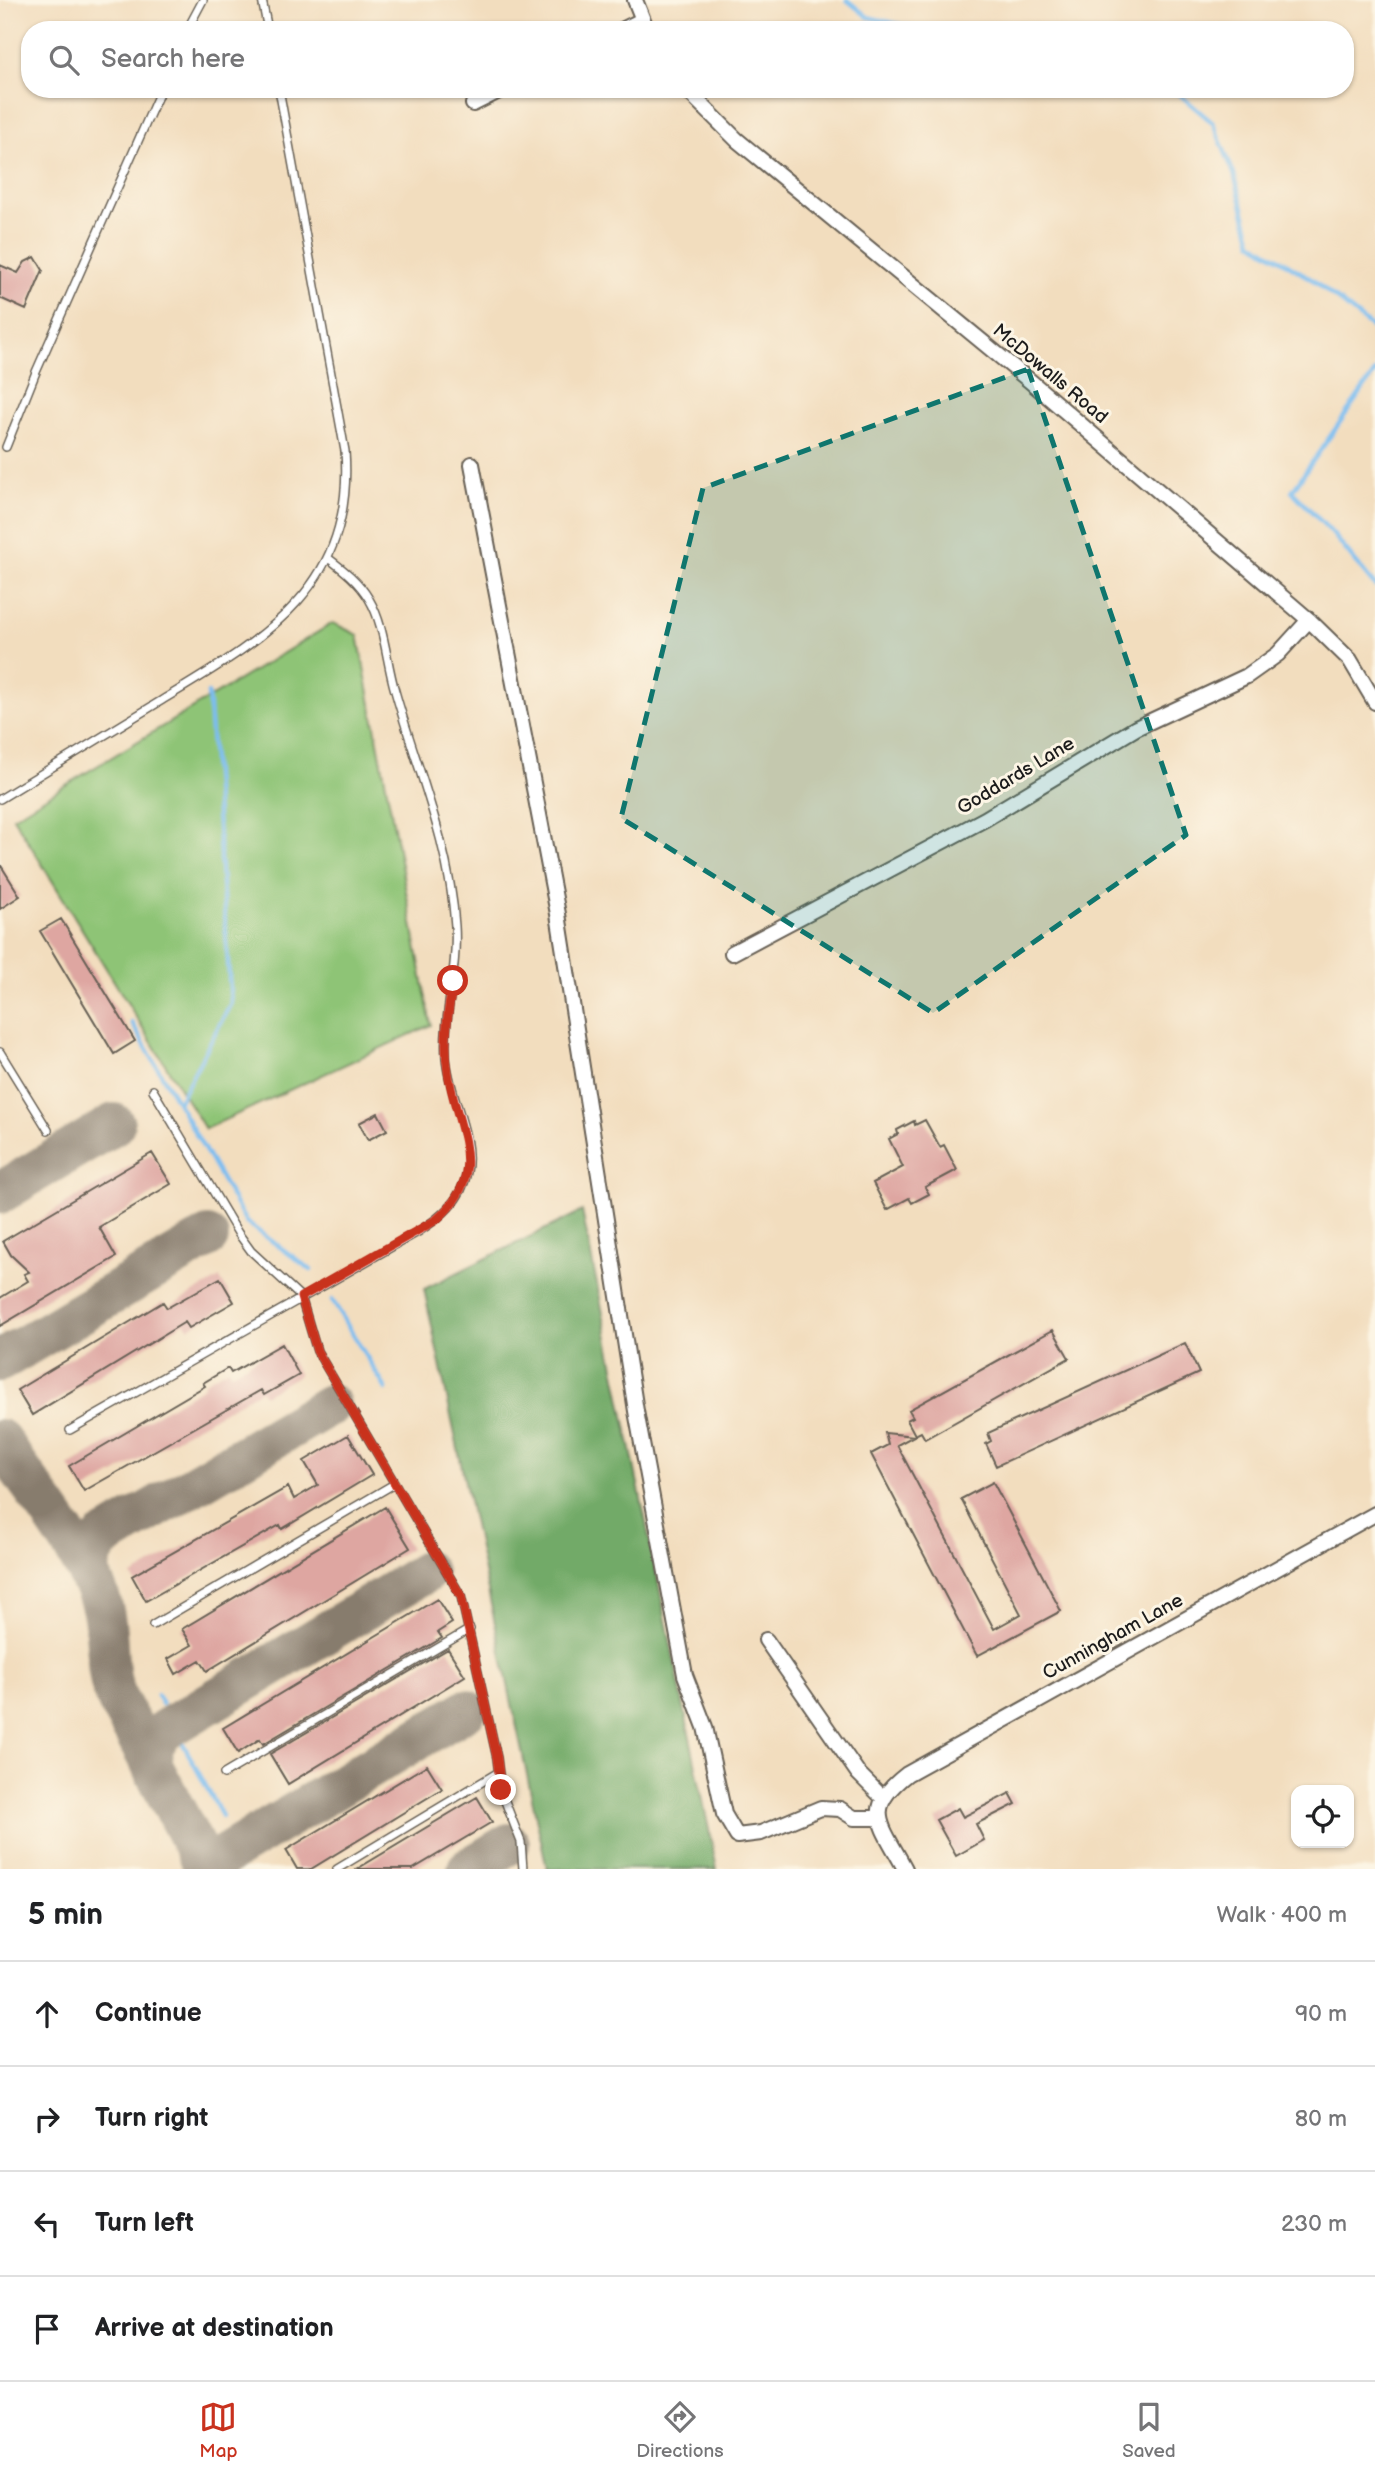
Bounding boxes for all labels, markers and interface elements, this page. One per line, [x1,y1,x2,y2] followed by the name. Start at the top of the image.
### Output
[21,21,1354,98] search box
[45,41,83,79] icon: search
[101,44,245,75] text: Search here
[988,319,1112,429] street label: McDowalls Road
[953,732,1079,820] street label: Goddards Lane
[437,965,468,996] route start
[1039,1589,1187,1685] street label: Cunningham Lane
[485,1774,516,1805] route end
[1291,1785,1354,1848] map controls
[1291,1785,1354,1848] button: locate
[28,1897,103,1933] text: 5 min
[1217,1901,1347,1929] text: Walk · 400 m
[28,1995,66,2033] icon: ahead
[95,1998,202,2029] text: Continue
[1295,2000,1347,2028] text: 90 m
[28,2100,66,2138] icon: right
[95,2103,208,2134] text: Turn right
[1295,2105,1347,2133] text: 80 m
[28,2205,66,2243] icon: left
[95,2208,194,2239] text: Turn left
[1281,2210,1347,2238] text: 230 m
[28,2310,66,2348] icon: arrive
[95,2313,334,2344] text: Arrive at destination
[199,2398,238,2463] tab: Map
[636,2398,724,2463] tab: Directions
[1122,2398,1176,2463] tab: Saved

